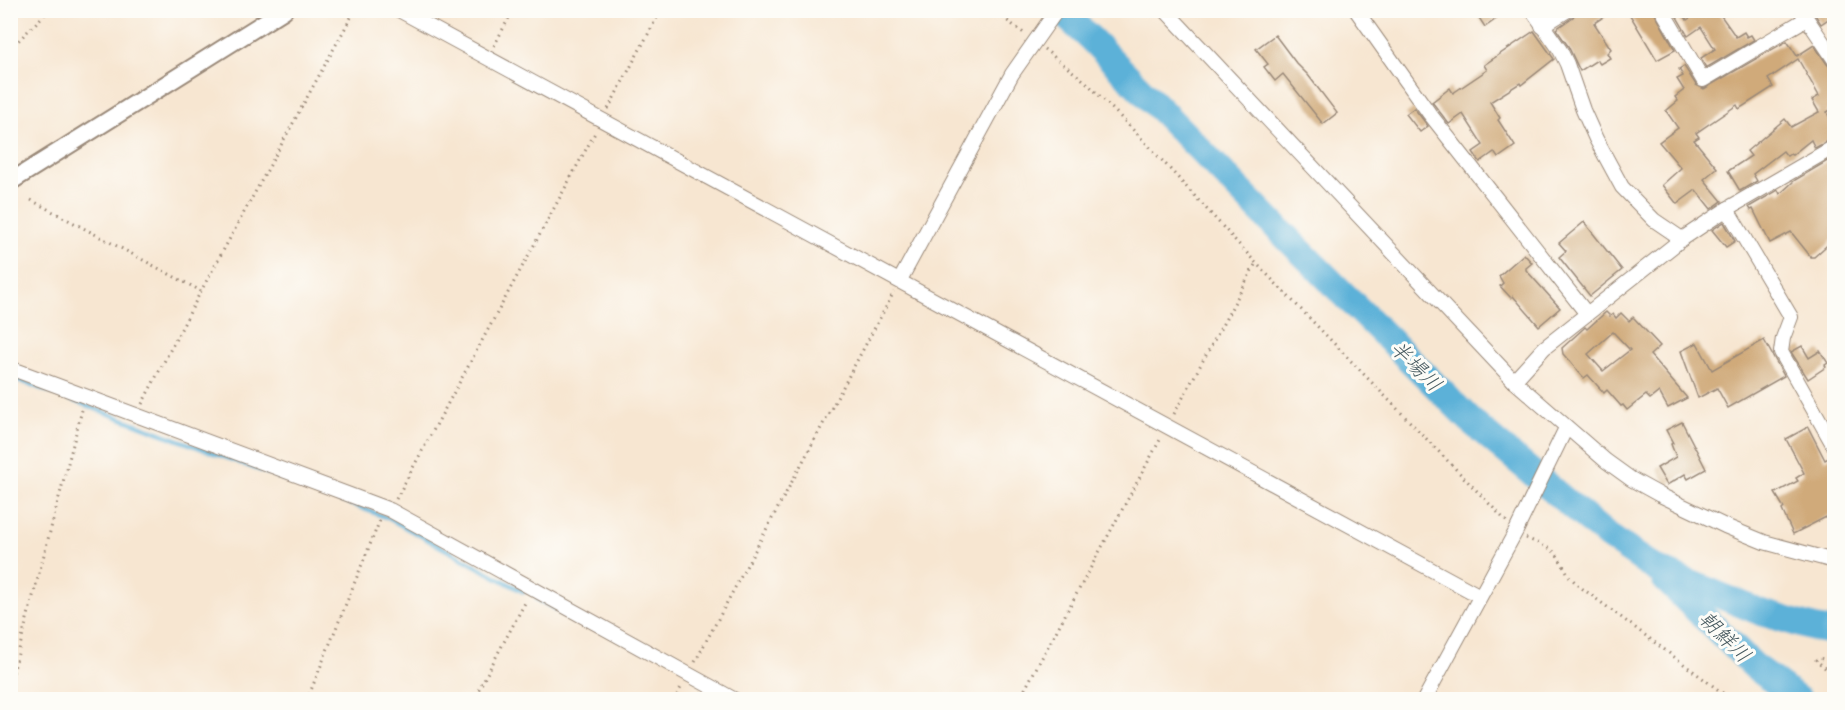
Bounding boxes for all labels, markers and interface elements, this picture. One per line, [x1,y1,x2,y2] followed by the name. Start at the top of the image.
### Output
[1381,333,1449,401] water label: 半場川
[1690,604,1758,672] water label: 朝鮮川

